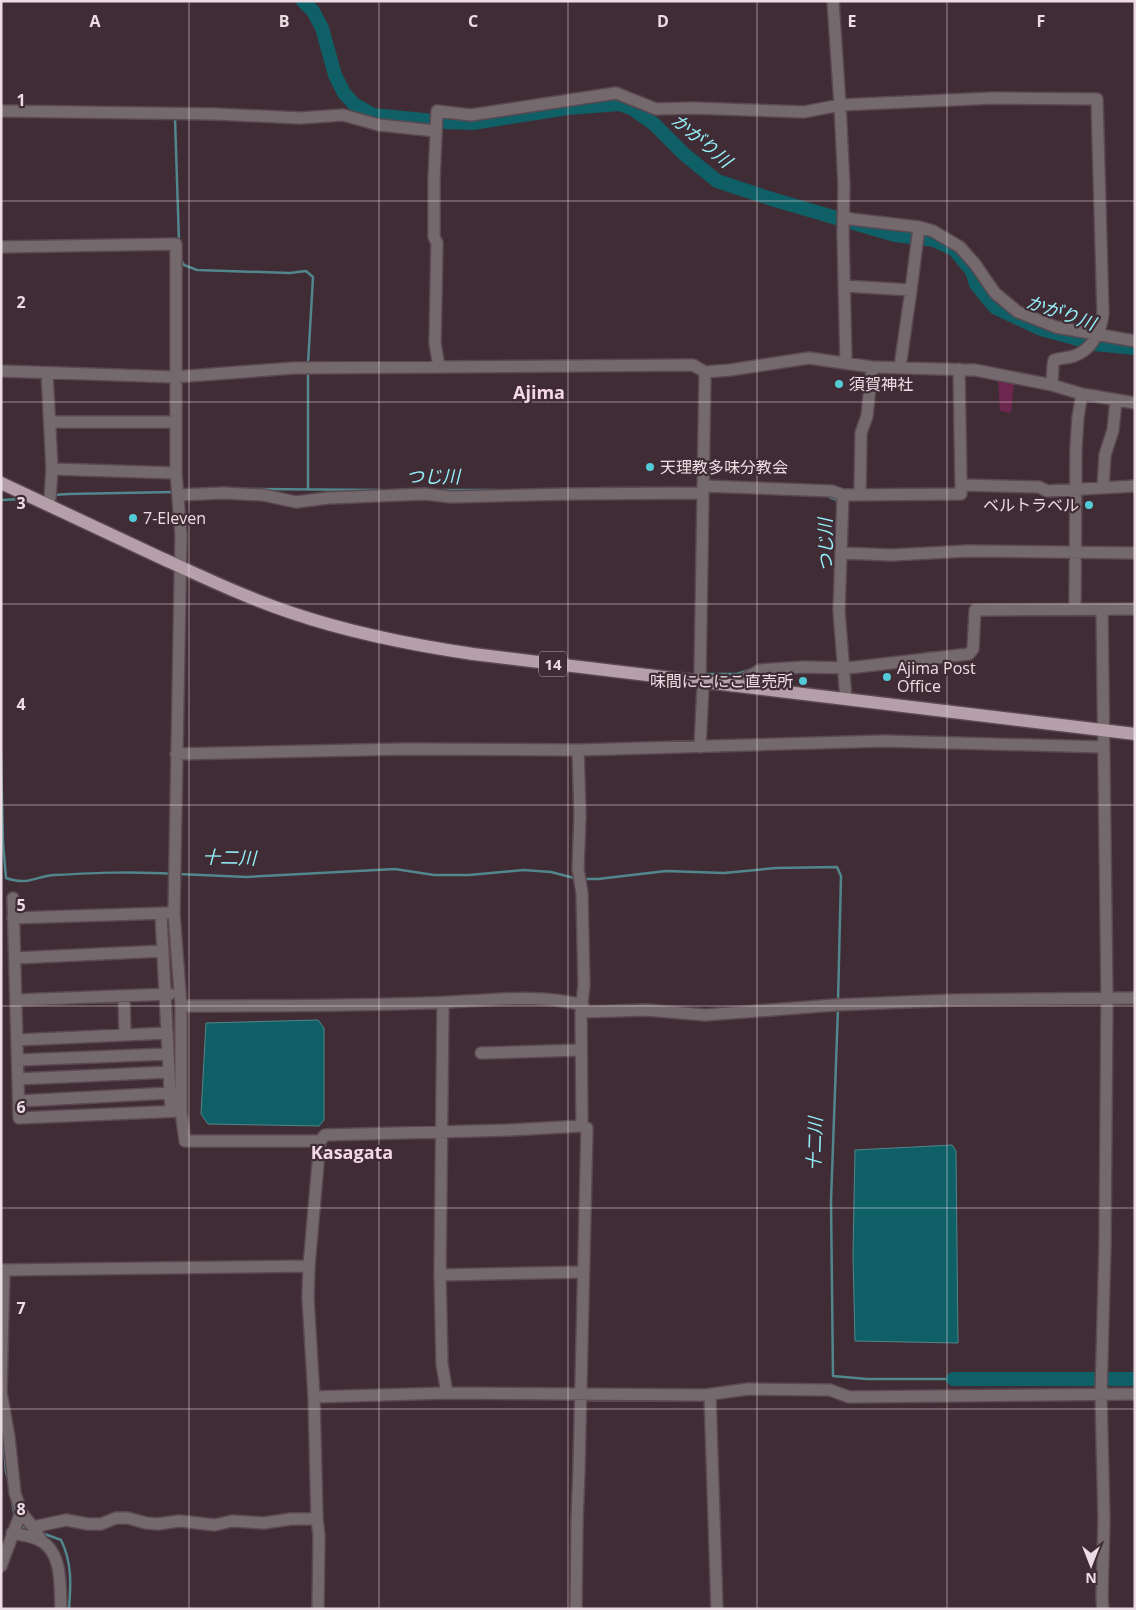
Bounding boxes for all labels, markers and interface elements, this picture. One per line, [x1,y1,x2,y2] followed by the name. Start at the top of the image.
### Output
[89,10,101,32] text: A
[279,10,289,32] text: B
[468,10,478,32] text: C
[657,10,669,32] text: D
[848,10,857,32] text: E
[1037,10,1045,32] text: F
[16,89,26,111] text: 1
[667,108,739,174] water label: かがり川
[1023,289,1101,336] water label: かがり川
[16,291,26,313] text: 2
[849,373,913,395] place label: 須賀神社
[833,378,845,390] marker: 須賀神社
[513,380,565,404] district label: Ajima
[660,456,788,478] place label: 天理教多味分教会
[644,461,656,473] marker: 天理教多味分教会
[406,464,462,488] water label: つじ川
[16,492,26,514] text: 3
[983,494,1079,516] place label: ベルトラベル
[1083,499,1095,511] marker: ベルトラベル
[143,507,206,529] place label: 7-Eleven
[127,512,139,524] marker: 7-Eleven
[812,516,837,572] water label: つじ川
[539,652,567,676] road number: 14
[897,657,976,697] place label: Ajima Post Office
[650,670,793,692] place label: 味間にこにこ直売所
[881,671,893,683] marker: Ajima Post Office
[797,675,809,687] marker: 味間にこにこ直売所
[16,693,26,715] text: 4
[202,845,258,870] water label: 十二川
[16,894,26,916] text: 5
[16,1096,26,1118] text: 6
[801,1115,827,1171] water label: 十二川
[311,1140,393,1164] district label: Kasagata
[16,1297,26,1319] text: 7
[16,1498,26,1520] text: 8
[1066,1540,1116,1590] north arrow
[1085,1569,1097,1588] text: N

